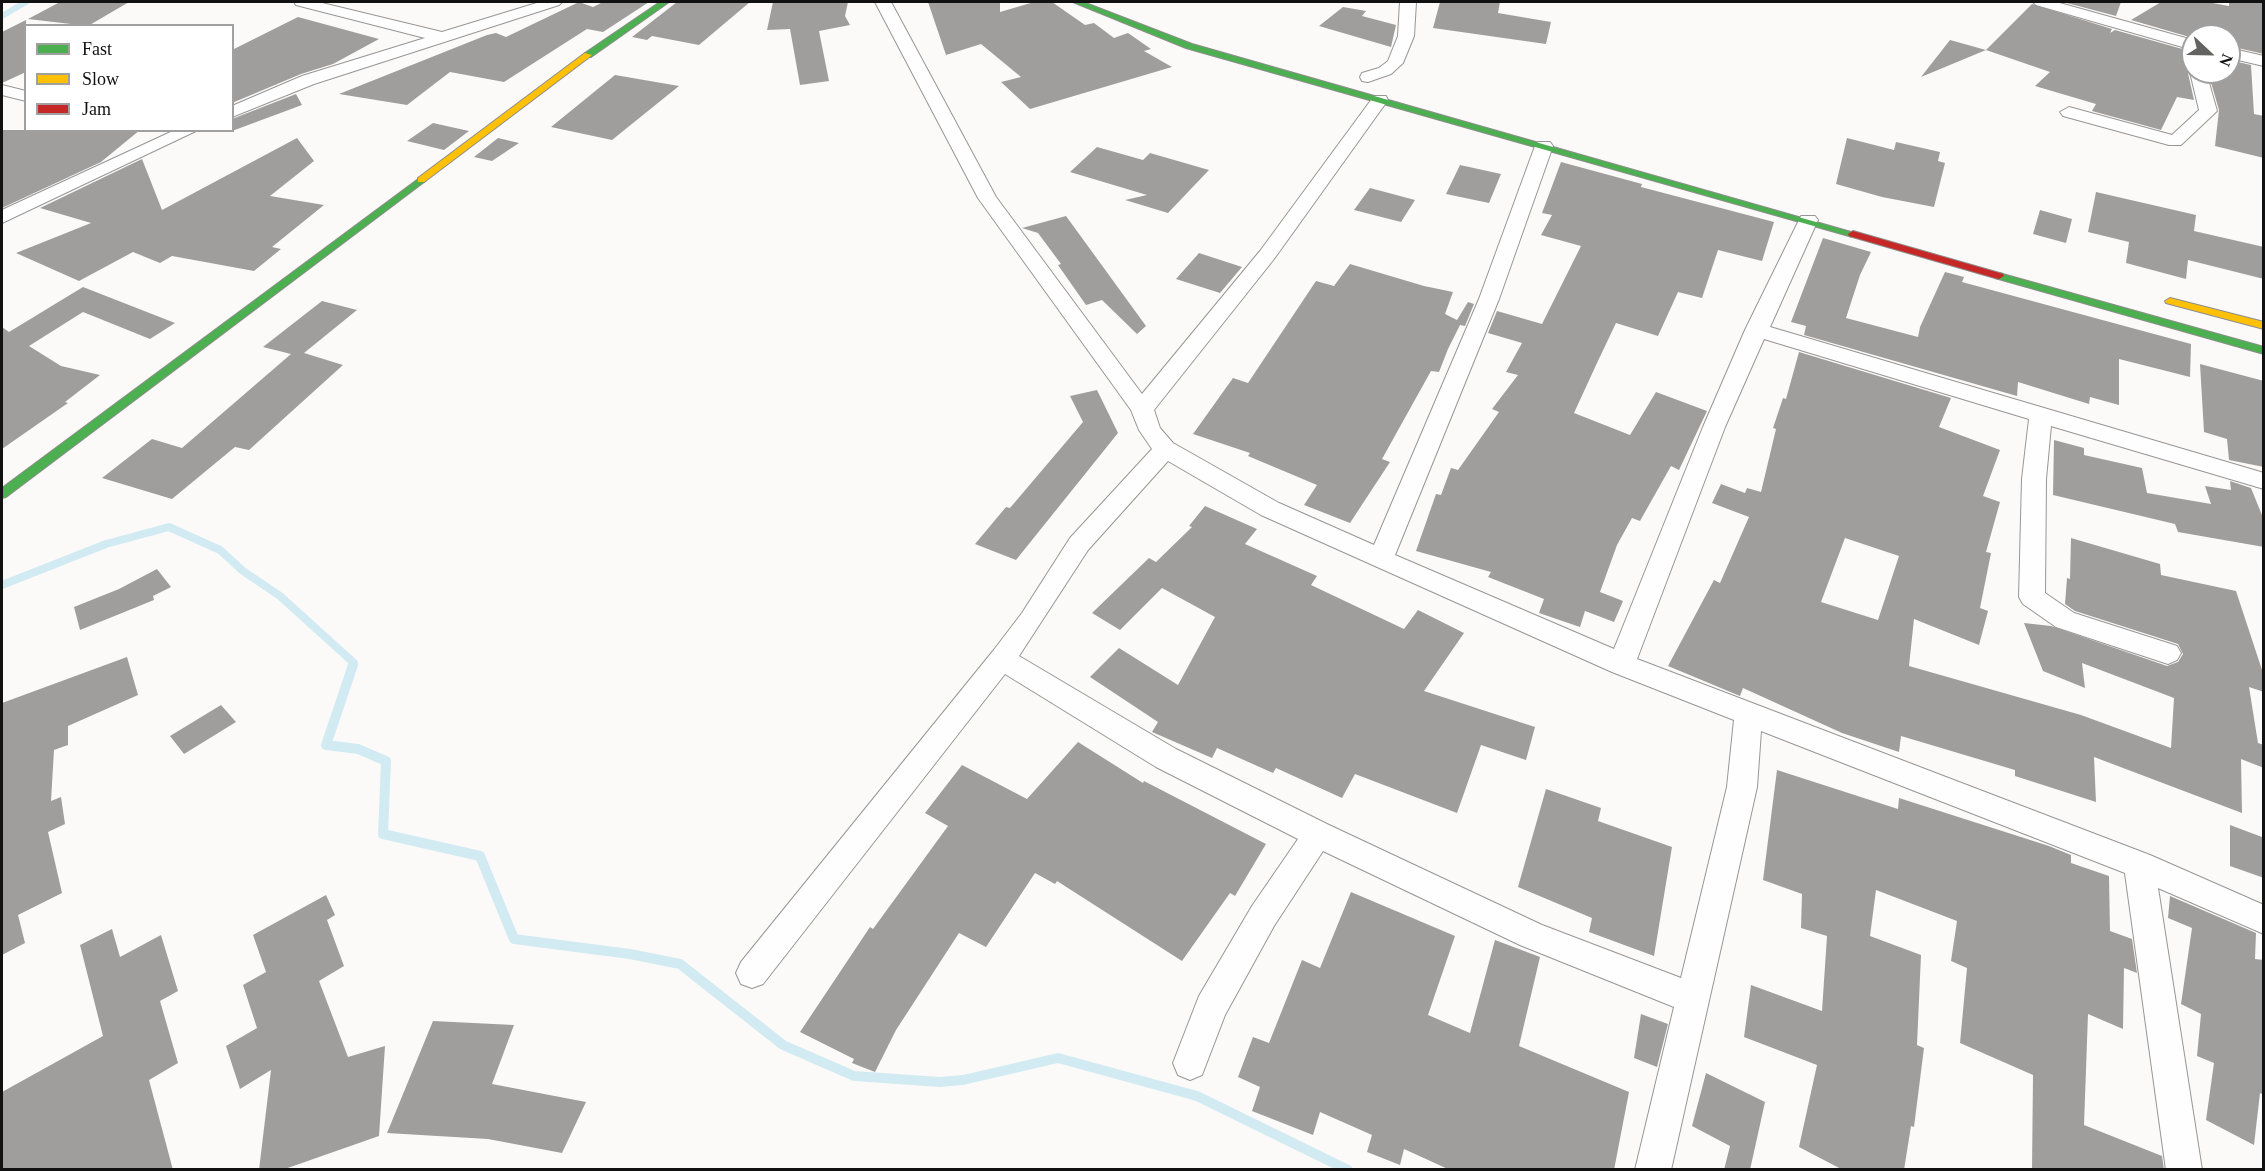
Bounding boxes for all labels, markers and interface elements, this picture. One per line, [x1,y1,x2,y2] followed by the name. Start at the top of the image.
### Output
[24,24,234,132] legend
[2181,24,2241,84] north arrow
[82,39,112,59] text: Fast
[2216,52,2236,69] text: N
[82,69,119,89] text: Slow
[82,99,111,119] text: Jam

